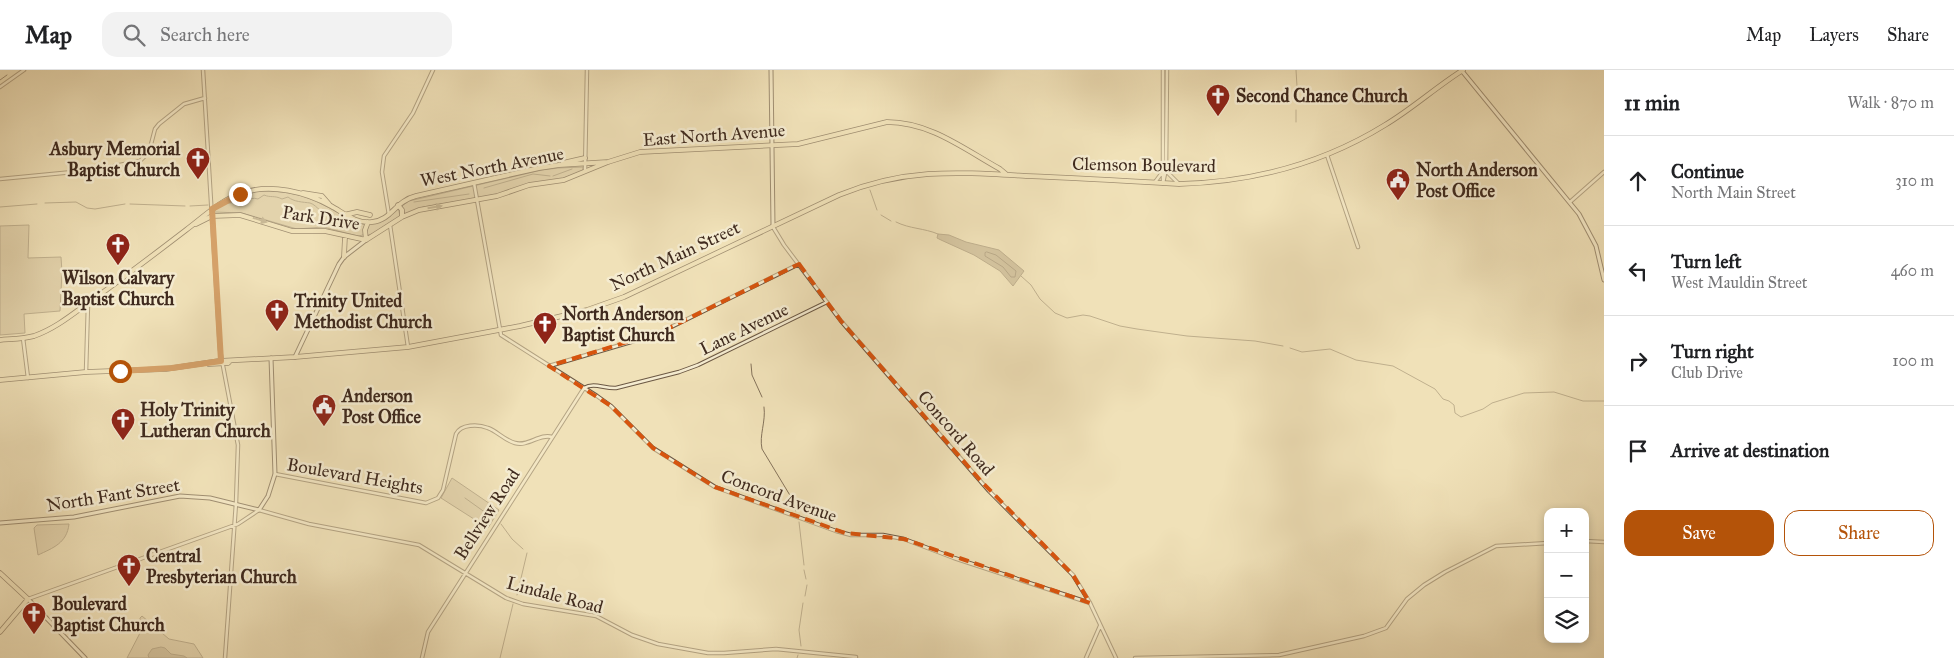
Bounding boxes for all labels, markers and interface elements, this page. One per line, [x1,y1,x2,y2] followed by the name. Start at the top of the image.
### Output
[102,12,452,57] search box
[25,20,72,50] text: Map
[120,21,148,49] icon: search
[160,23,250,46] text: Search here
[1746,24,1781,46] text: Map
[1809,24,1859,46] text: Layers
[1887,24,1929,46] text: Share
[1205,83,1231,117] church icon: Second Chance Church
[1236,85,1409,107] place label: Second Chance Church
[1624,90,1680,116] text: 11 min
[1847,93,1934,112] text: Walk · 870 m
[642,119,786,151] street label: East North Avenue
[49,138,181,182] place label: Asbury Memorial Baptist Church
[418,142,566,192] street label: West North Avenue
[185,146,211,180] church icon: Asbury Memorial Baptist Church
[1072,153,1216,177] street label: Clemson Boulevard
[1416,159,1538,202] place label: North Anderson Post Office
[1671,160,1744,183] text: Continue
[1385,167,1411,201] public building icon: North Anderson Post Office
[1624,167,1652,195] icon: ahead
[1895,171,1934,190] text: 310 m
[229,183,252,206] route end
[1671,183,1796,202] text: North Main Street
[281,201,361,235] street label: Park Drive
[427,203,443,211] one-way arrow
[607,216,744,296] street label: North Main Street
[253,217,268,225] one-way arrow
[105,232,131,266] church icon: Wilson Calvary Baptist Church
[1671,250,1741,273] text: Turn left
[1624,257,1652,285] icon: left
[1891,261,1934,280] text: 460 m
[62,267,176,311] place label: Wilson Calvary Baptist Church
[1671,273,1807,292] text: West Mauldin Street
[293,290,433,333] place label: Trinity United Methodist Church
[264,298,290,332] church icon: Trinity United Methodist Church
[696,298,792,360] street label: Lane Avenue
[562,303,684,347] place label: North Anderson Baptist Church
[532,311,558,345] church icon: North Anderson Baptist Church
[1671,340,1754,363] text: Turn right
[1624,347,1652,375] icon: right
[1892,351,1934,370] text: 100 m
[109,360,132,383] route start
[1671,363,1743,382] text: Club Drive
[341,385,421,428] place label: Anderson Post Office
[913,386,999,480] street label: Concord Road
[311,393,337,427] public building icon: Anderson Post Office
[140,399,272,442] place label: Holy Trinity Lutheran Church
[110,407,136,441] church icon: Holy Trinity Lutheran Church
[1624,437,1652,465] icon: arrive
[1671,439,1829,462] text: Arrive at destination
[285,453,425,500] street label: Boulevard Heights
[449,464,525,564] street label: Bellview Road
[718,465,840,527] street label: Concord Avenue
[45,474,182,516] street label: North Fant Street
[1544,508,1589,643] map controls
[1544,508,1589,553] button: +
[1624,510,1774,556] button: Save
[1784,510,1934,556] button: Share
[146,545,298,589] place label: Central Presbyterian Church
[116,553,142,587] church icon: Central Presbyterian Church
[1544,553,1589,598] button: −
[504,572,606,618] street label: Lindale Road
[52,593,166,637] place label: Boulevard Baptist Church
[1544,598,1589,643] button: layers
[21,601,47,635] church icon: Boulevard Baptist Church

